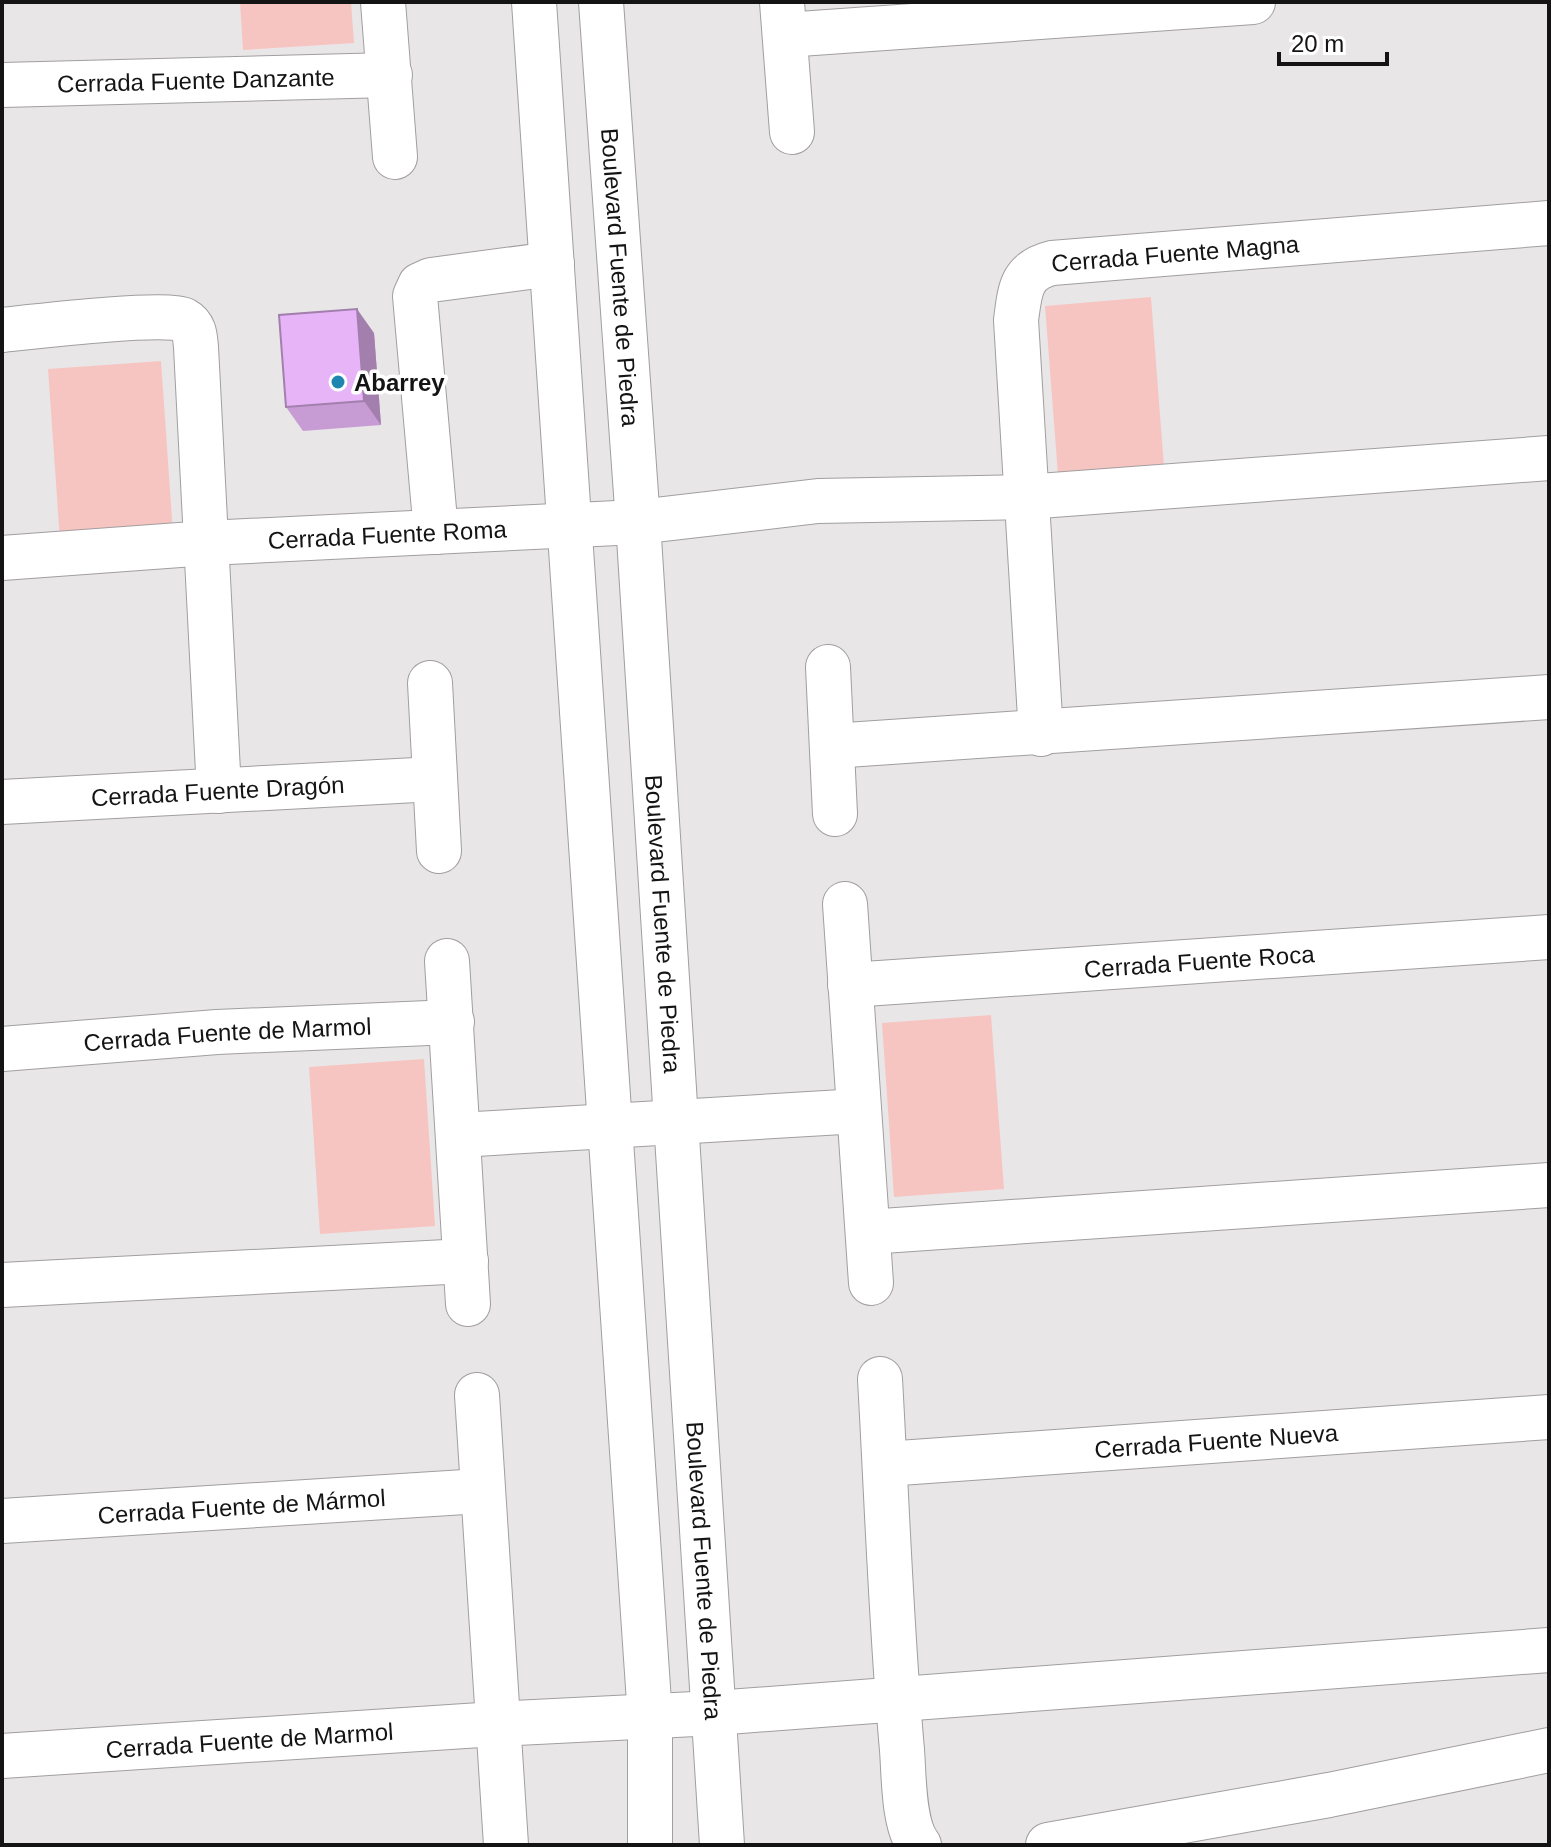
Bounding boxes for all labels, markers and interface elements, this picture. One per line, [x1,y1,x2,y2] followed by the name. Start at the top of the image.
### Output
[1279,16,1387,66] scale bar
[1291,30,1344,57] text: 20 m
[57,63,335,97] street label: Cerrada Fuente Danzante
[597,127,645,428] street label: Boulevard Fuente de Piedra
[1050,230,1301,277] street label: Cerrada Fuente Magna
[354,369,445,396] place label: Abarrey
[329,373,347,391] marker: Abarrey
[267,515,508,554] street label: Cerrada Fuente Roma
[90,770,345,811] street label: Cerrada Fuente Dragón
[641,774,687,1075] street label: Boulevard Fuente de Piedra
[1083,940,1316,982] street label: Cerrada Fuente Roca
[83,1012,372,1056] street label: Cerrada Fuente de Marmol
[1093,1418,1340,1463] street label: Cerrada Fuente Nueva
[682,1420,728,1721] street label: Boulevard Fuente de Piedra
[97,1484,386,1528] street label: Cerrada Fuente de Mármol
[105,1717,394,1763] street label: Cerrada Fuente de Marmol

